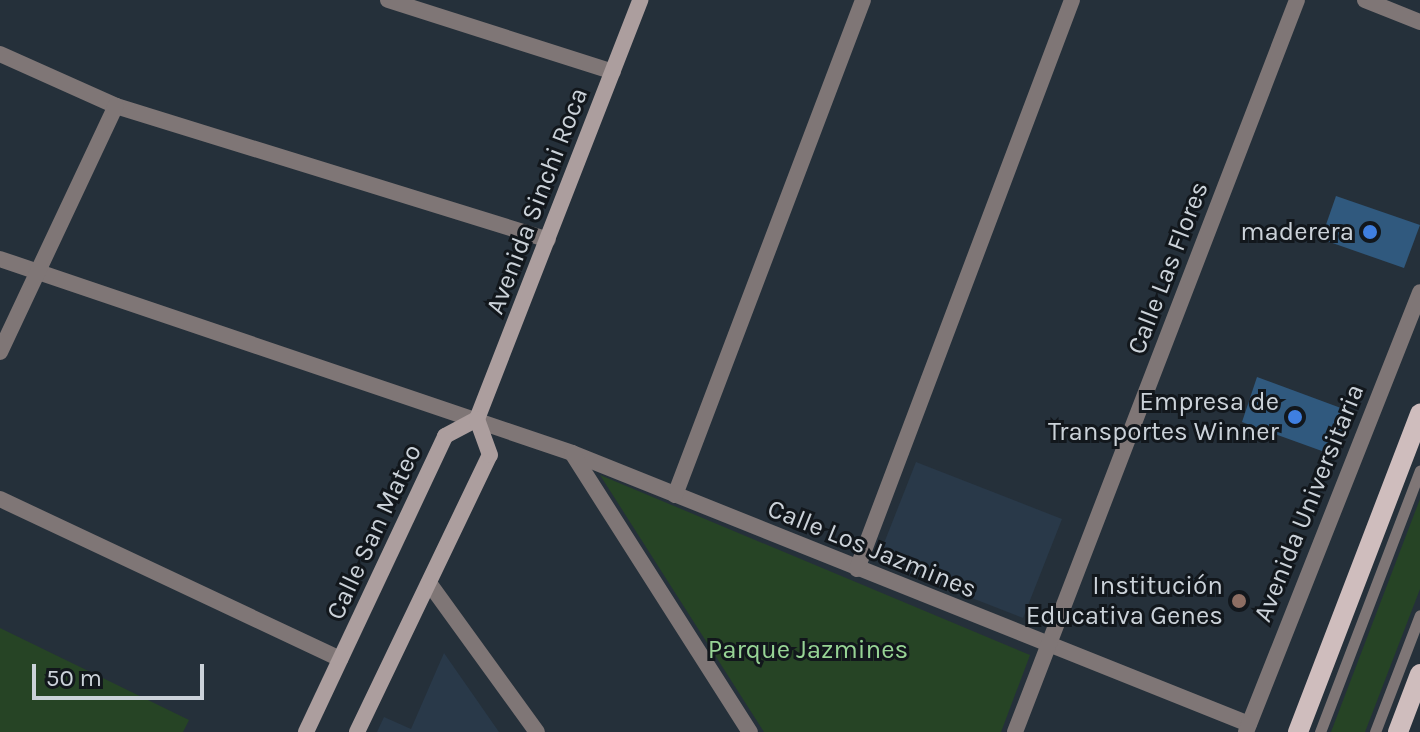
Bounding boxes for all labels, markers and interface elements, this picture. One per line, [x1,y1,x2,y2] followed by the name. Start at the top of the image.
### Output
[479,83,595,319] street label: Avenida Sinchi Roca
[1121,177,1215,359] street label: Calle Las Flores
[1240,216,1354,248] place label: maderera
[1361,223,1379,241] marker: maderera
[1247,380,1371,626] street label: Avenida Universitaria
[1048,386,1279,448] place label: Empresa de Transportes Winner
[1286,408,1304,426] marker: Empresa de Transportes Winner
[320,439,428,625] street label: Calle San Mateo
[763,493,981,605] street label: Calle Los Jazmines
[1026,570,1223,632] place label: Institución Educativa Genes
[1230,592,1248,610] marker: Institución Educativa Genes
[708,634,908,666] park label: Parque Jazmines
[36,648,208,698] scale bar
[46,664,102,692] text: 50 m

